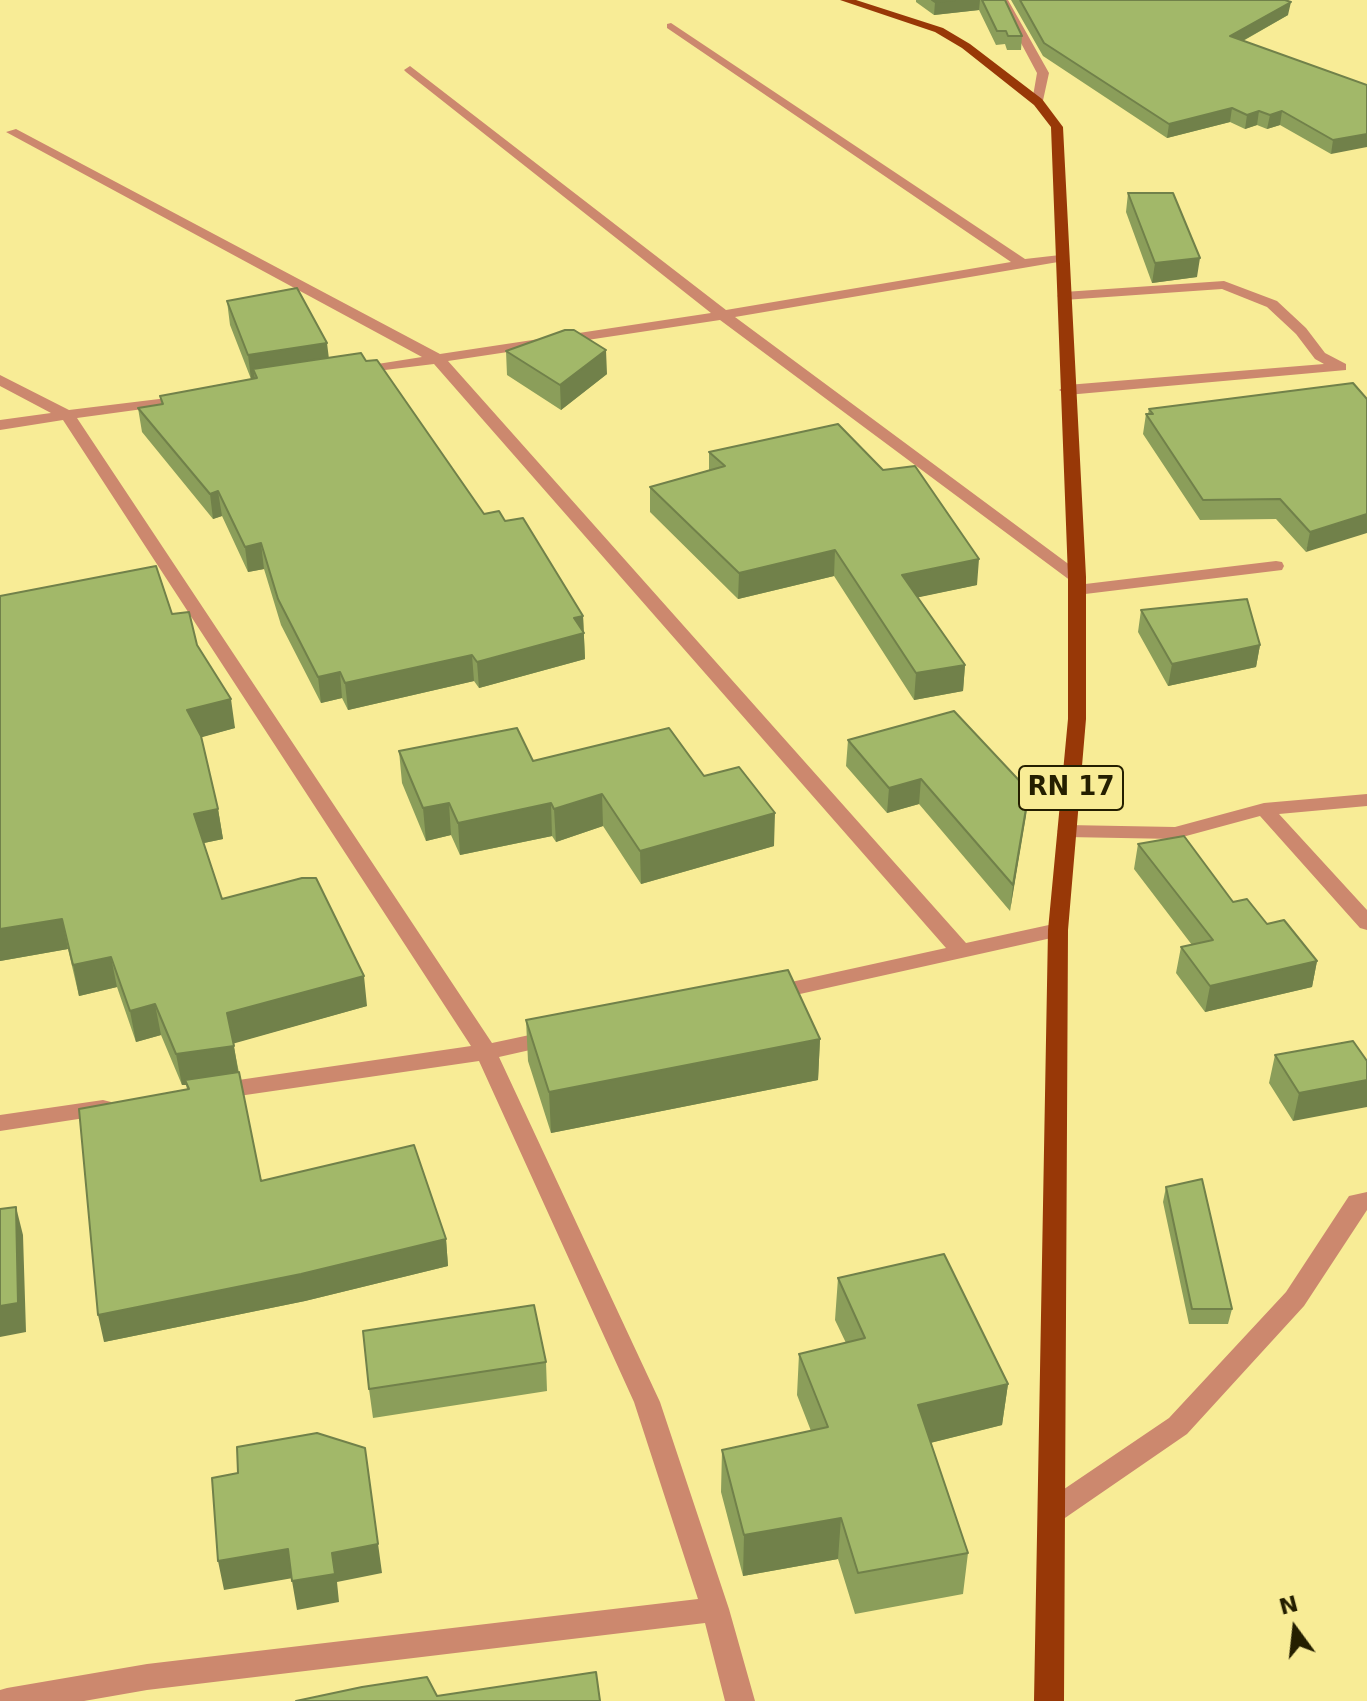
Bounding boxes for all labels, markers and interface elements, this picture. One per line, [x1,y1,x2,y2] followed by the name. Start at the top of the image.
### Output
[1019,766,1123,810] road number: RN 17
[1255,1589,1335,1669] north arrow
[1277,1591,1301,1620] text: N

